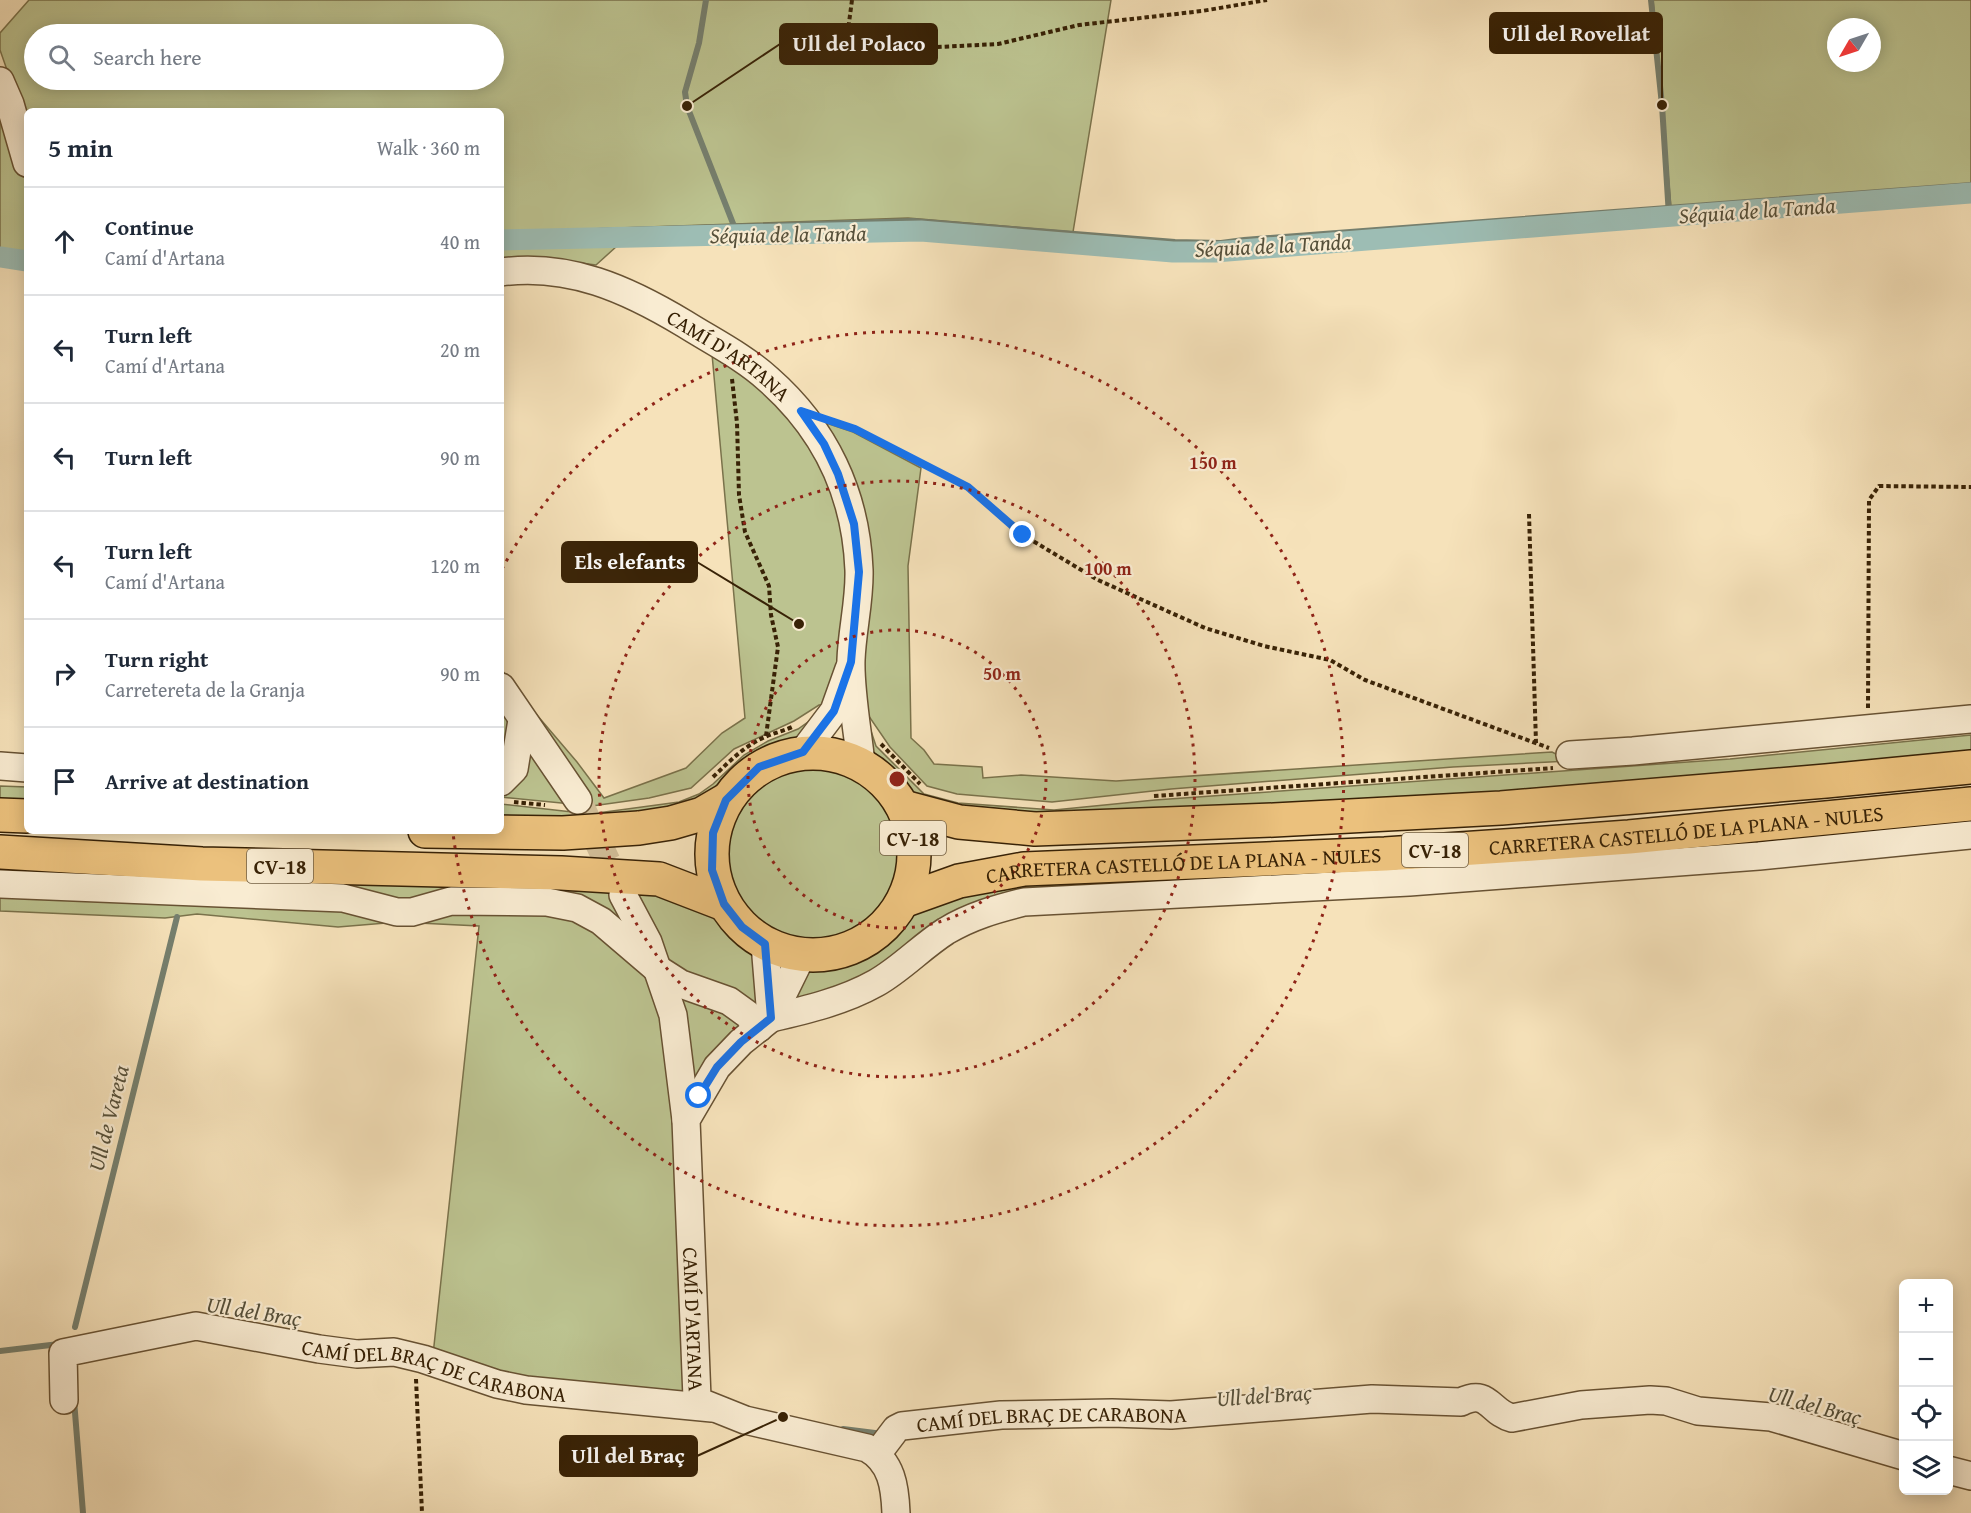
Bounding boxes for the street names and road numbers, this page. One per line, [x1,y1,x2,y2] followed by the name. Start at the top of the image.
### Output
[661,301,798,408] street label: CAMÍ D'ARTANA
[1488,797,1885,862] street label: CARRETERA CASTELLÓ DE LA PLANA - NULES
[880,821,946,855] road number: CV-18
[1402,833,1468,867] road number: CV-18
[983,839,1382,891] street label: CARRETERA CASTELLÓ DE LA PLANA - NULES
[247,849,313,883] road number: CV-18
[676,1246,712,1392] street label: CAMÍ D'ARTANA
[299,1331,568,1409] street label: CAMÍ DEL BRAÇ DE CARABONA
[915,1397,1188,1440] street label: CAMÍ DEL BRAÇ DE CARABONA

